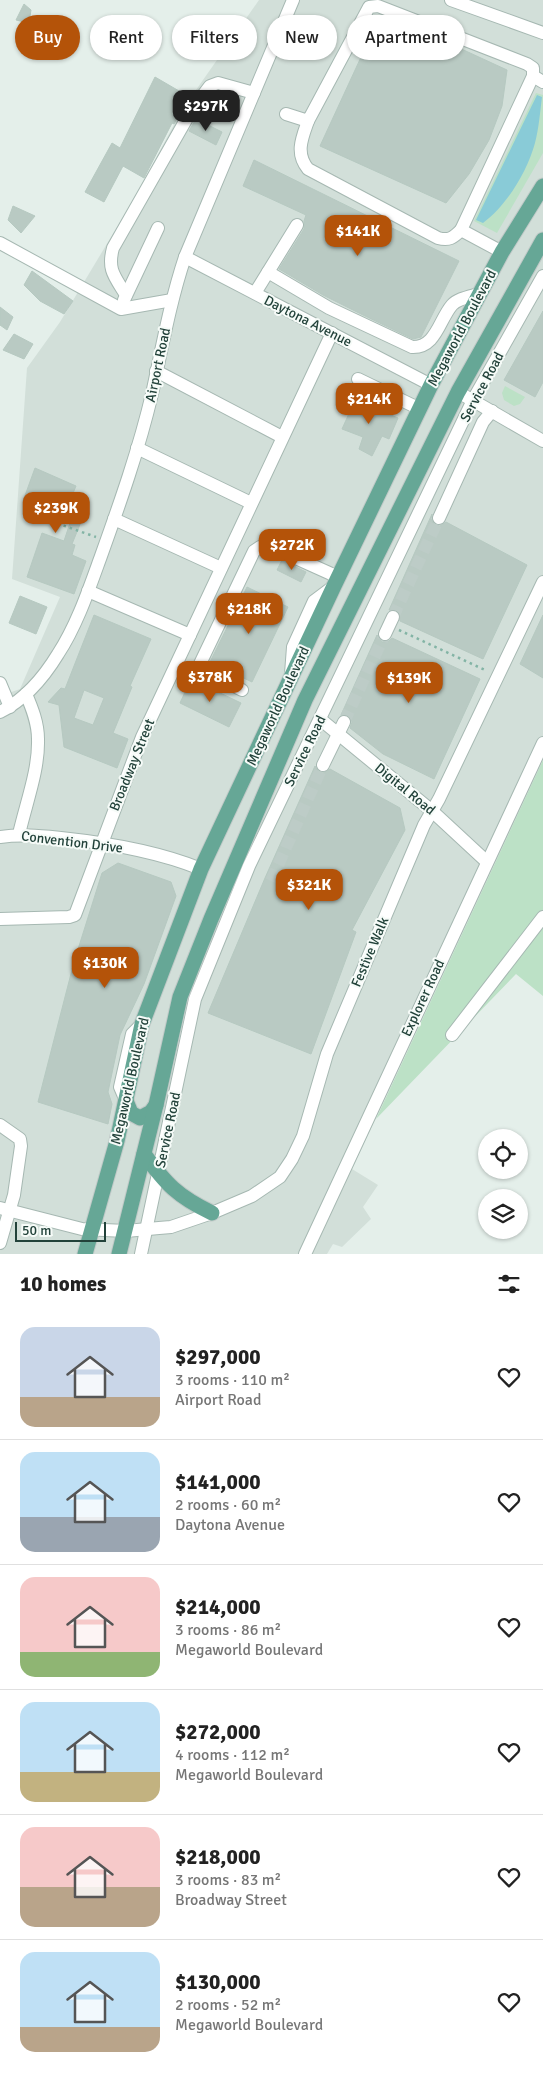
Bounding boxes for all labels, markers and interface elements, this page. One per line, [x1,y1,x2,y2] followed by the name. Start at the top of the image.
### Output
[15,15,80,60] chip: Buy
[90,15,162,60] chip: Rent
[172,15,257,60] chip: Filters
[267,15,337,60] chip: New
[347,15,465,60] chip: Apartment
[171,90,241,132] pin: $297K
[184,96,228,116] text: $297K
[323,214,393,257] pin: $141K
[336,221,380,241] text: $141K
[424,267,500,389] street label: Megaworld Boulevard
[261,292,355,350] street label: Daytona Avenue
[142,326,174,404] street label: Airport Road
[456,349,508,425] street label: Service Road
[334,382,404,425] pin: $214K
[347,389,391,409] text: $214K
[21,492,91,534] pin: $239K
[34,498,78,518] text: $239K
[257,528,327,571] pin: $272K
[270,535,314,555] text: $272K
[214,592,284,635] pin: $218K
[227,599,271,619] text: $218K
[243,644,313,768] street label: Megaworld Boulevard
[175,660,245,703] pin: $378K
[374,662,444,704] pin: $139K
[188,667,232,687] text: $378K
[387,668,431,688] text: $139K
[281,713,329,789] street label: Service Road
[106,716,158,814] street label: Broadway Street
[371,759,439,819] street label: Digital Road
[20,827,124,857] street label: Convention Drive
[274,868,344,911] pin: $321K
[287,875,331,895] text: $321K
[348,914,392,990] street label: Festive Walk
[70,946,140,989] pin: $130K
[83,953,127,973] text: $130K
[398,957,448,1039] street label: Explorer Road
[107,1016,153,1146] street label: Megaworld Boulevard
[152,1091,184,1169] street label: Service Road
[478,1129,528,1239] map controls
[478,1129,528,1179] button: locate
[478,1189,528,1239] button: layers
[15,1219,106,1242] scale bar
[22,1222,51,1239] text: 50 m
[495,1270,523,1298] icon: filters
[20,1271,106,1297] text: 10 homes
[175,1344,261,1370] text: $297,000
[60,1347,120,1407] icon: home
[495,1363,523,1391] icon: heart
[175,1370,290,1390] text: 3 rooms · 110 m²
[175,1390,261,1410] text: Airport Road
[175,1469,261,1495] text: $141,000
[60,1472,120,1532] icon: home
[495,1488,523,1516] icon: heart
[175,1495,281,1515] text: 2 rooms · 60 m²
[175,1515,285,1535] text: Daytona Avenue
[175,1594,261,1620] text: $214,000
[60,1597,120,1657] icon: home
[495,1613,523,1641] icon: heart
[175,1620,281,1640] text: 3 rooms · 86 m²
[175,1640,323,1660] text: Megaworld Boulevard
[175,1719,261,1745] text: $272,000
[60,1722,120,1782] icon: home
[495,1738,523,1766] icon: heart
[175,1745,290,1765] text: 4 rooms · 112 m²
[175,1765,323,1785] text: Megaworld Boulevard
[175,1844,261,1870] text: $218,000
[60,1847,120,1907] icon: home
[495,1863,523,1891] icon: heart
[175,1870,281,1890] text: 3 rooms · 83 m²
[175,1890,287,1910] text: Broadway Street
[175,1969,261,1995] text: $130,000
[60,1972,120,2032] icon: home
[495,1988,523,2016] icon: heart
[175,1995,281,2015] text: 2 rooms · 52 m²
[175,2015,323,2035] text: Megaworld Boulevard

